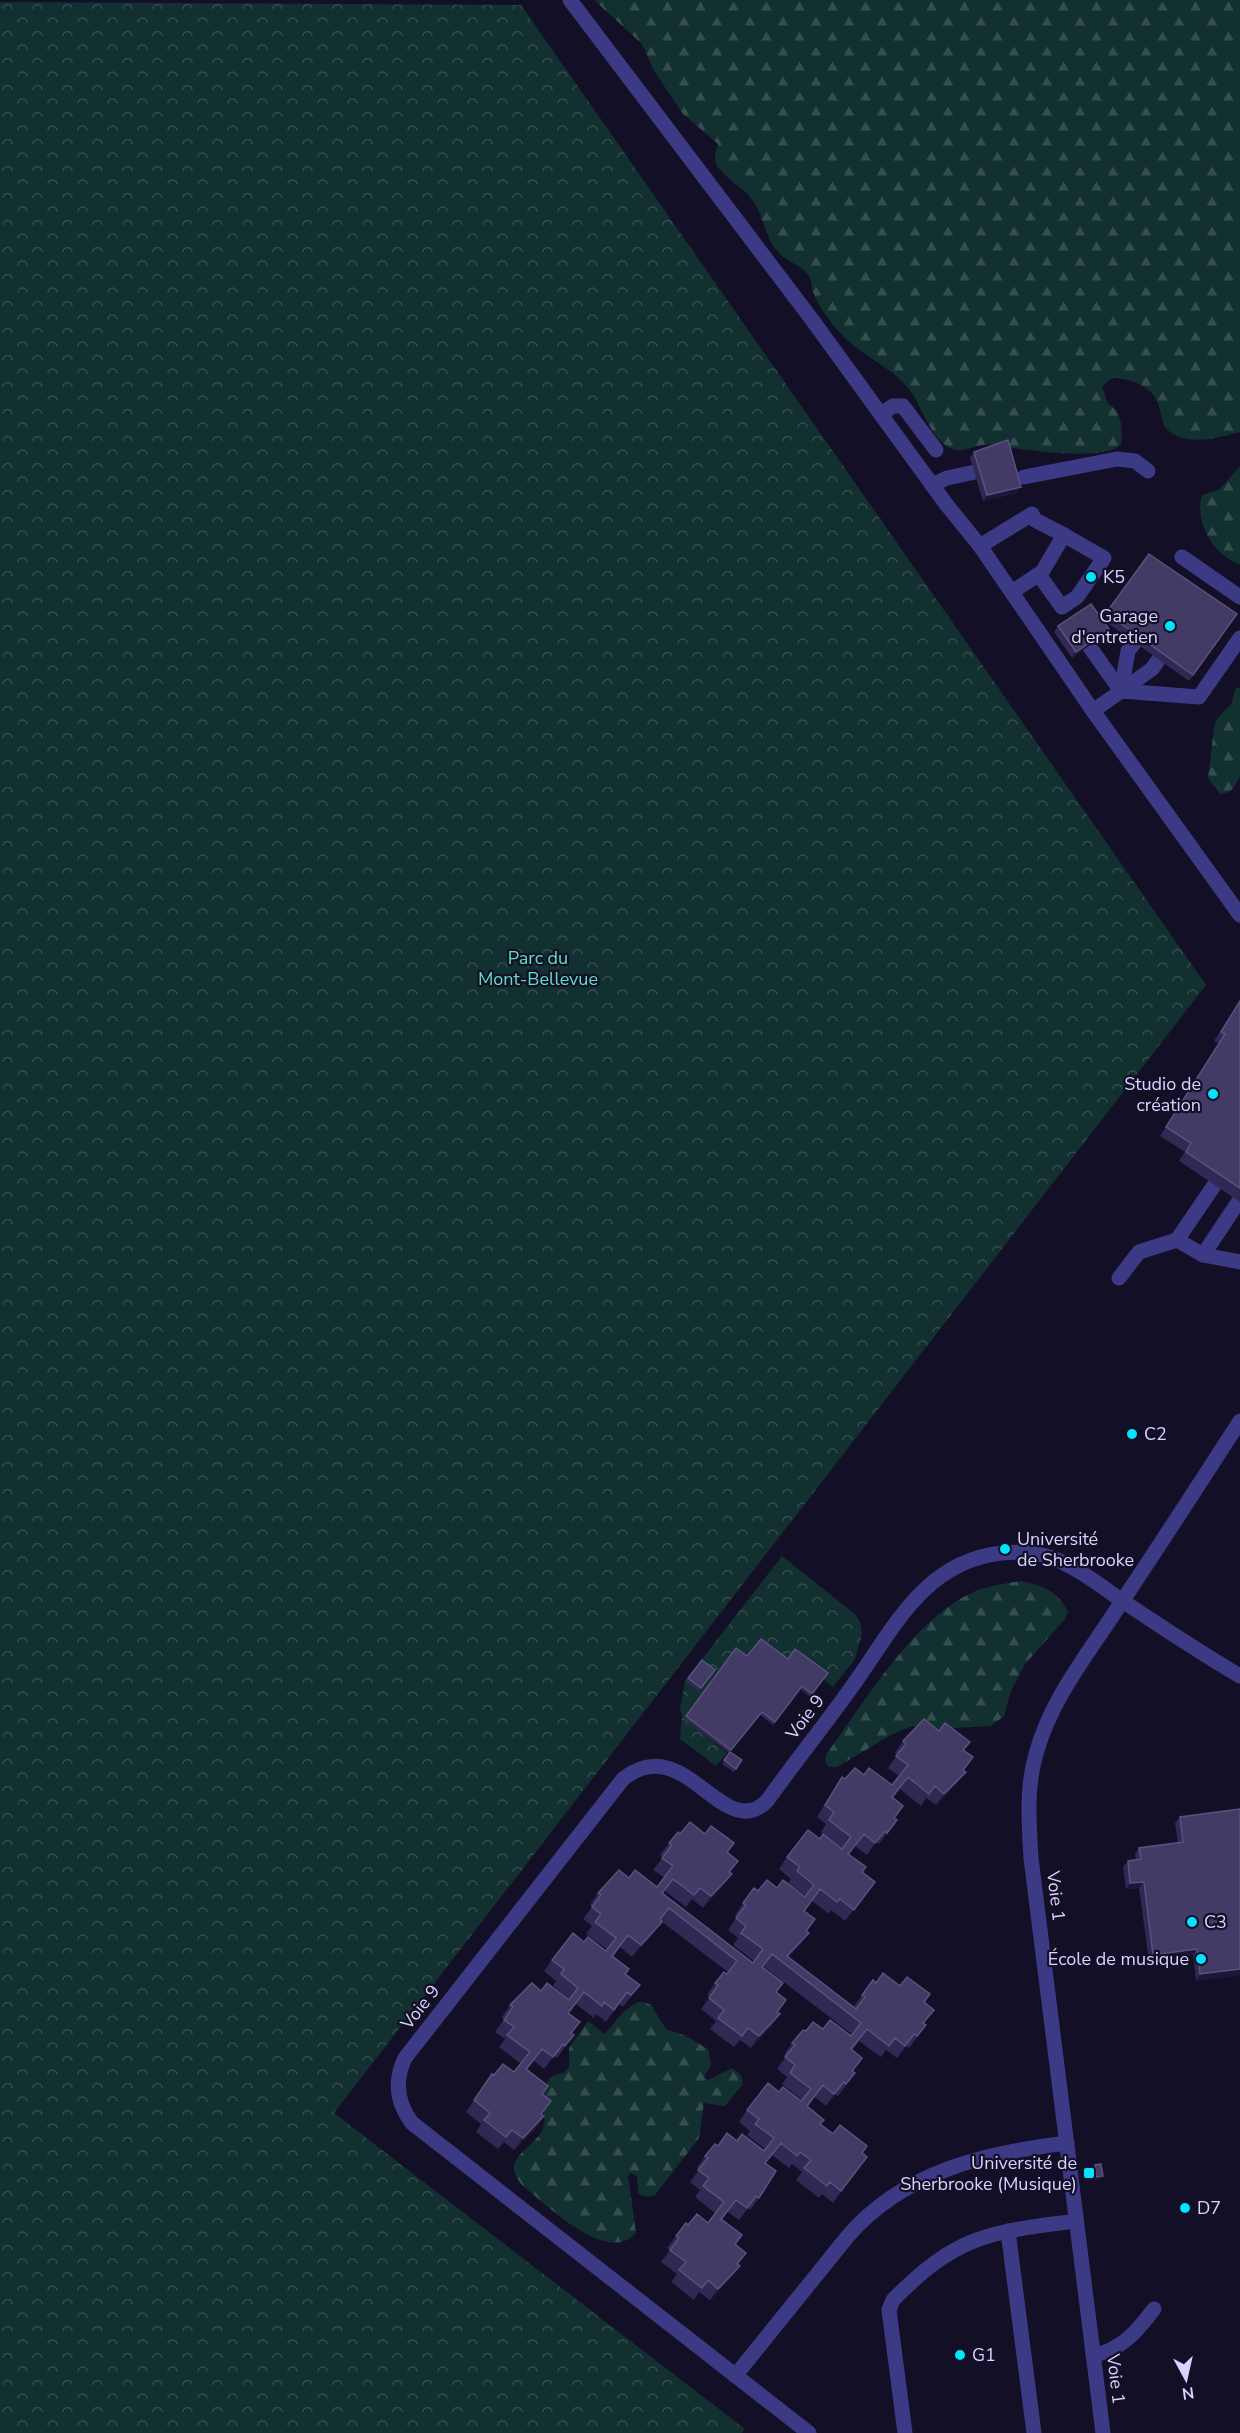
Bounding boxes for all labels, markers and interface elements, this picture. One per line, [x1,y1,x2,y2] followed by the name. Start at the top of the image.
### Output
[1103,565,1125,589] place label: K5
[1084,570,1098,584] marker: K5
[1071,604,1158,649] place label: Garage d'entretien
[1163,619,1177,633] marker: Garage d'entretien
[478,946,598,991] park label: Parc du Mont-Bellevue
[1124,1072,1201,1117] place label: Studio de création
[1206,1087,1220,1101] marker: Studio de création
[1144,1422,1167,1446] place label: C2
[1125,1427,1139,1441] marker: C2
[1017,1527,1134,1572] place label: Université de Sherbrooke
[998,1542,1012,1556] marker: Université de Sherbrooke
[780,1690,830,1745] street label: Voie 9
[1041,1868,1071,1923] street label: Voie 1
[1204,1910,1227,1934] place label: C3
[1185,1915,1199,1929] marker: C3
[1048,1947,1189,1971] place label: École de musique
[1194,1952,1208,1966] marker: École de musique
[394,1980,445,2035] street label: Voie 9
[900,2151,1077,2196] place label: Université de Sherbrooke (Musique)
[1082,2166,1096,2180] marker: Université de Sherbrooke (Musique)
[1197,2196,1221,2220] place label: D7
[1178,2201,1192,2215] marker: D7
[972,2343,996,2367] place label: G1
[953,2348,967,2362] marker: G1
[1156,2349,1216,2409] north arrow
[1101,2351,1131,2406] street label: Voie 1
[1180,2381,1195,2405] text: N

